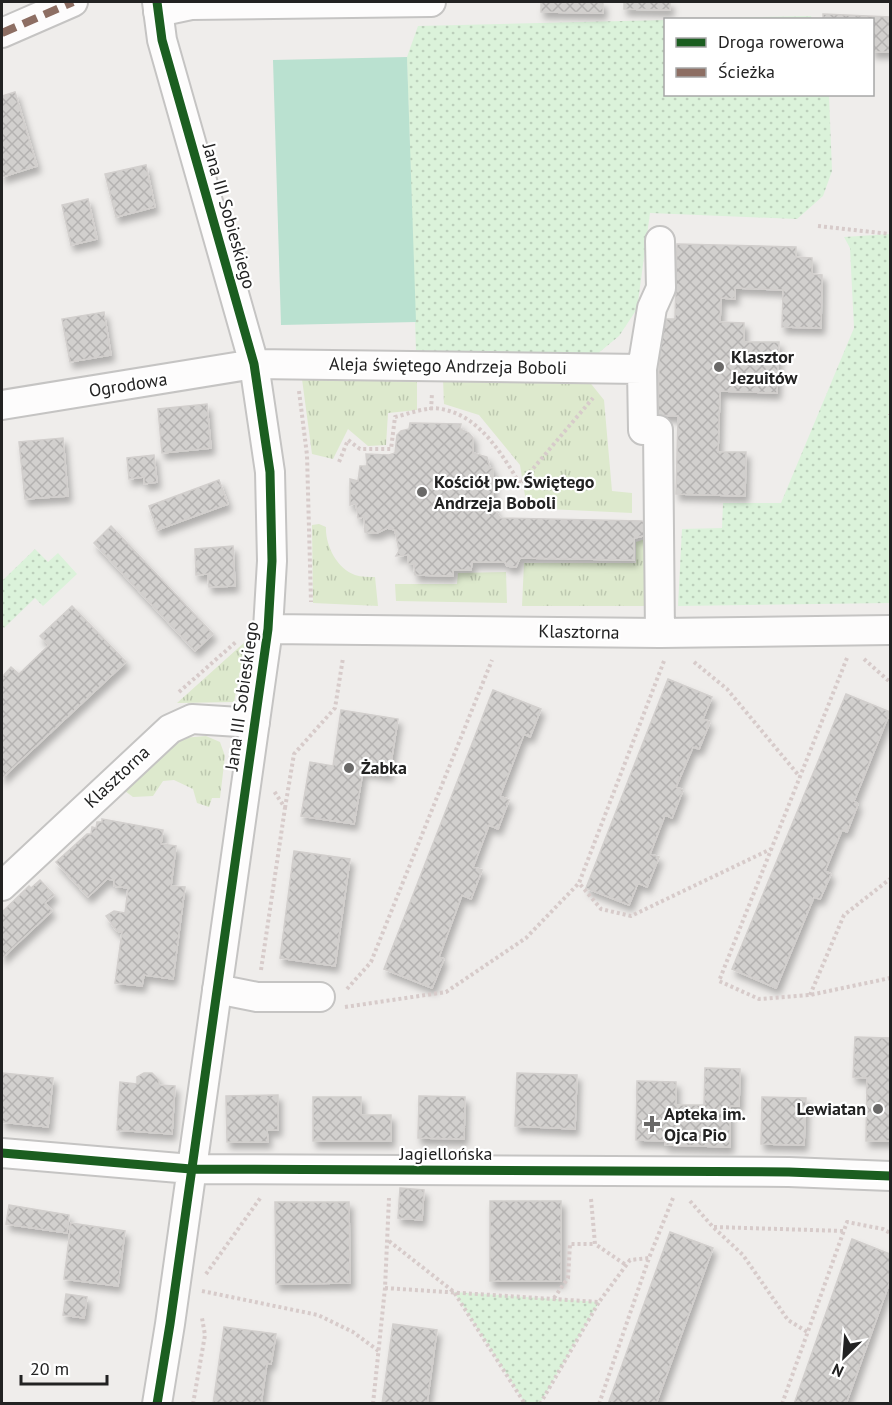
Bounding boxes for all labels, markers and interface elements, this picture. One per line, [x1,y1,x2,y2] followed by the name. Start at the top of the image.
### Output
[664,18,874,96] legend
[718,30,844,53] text: Droga rowerowa
[718,60,775,83] text: Ścieżka
[197,139,261,291] street label: Jana III Sobieskiego
[730,345,799,389] place label: Klasztor Jezuitów
[329,352,567,379] street label: Aleja świętego Andrzeja Boboli
[712,360,726,374] marker: Klasztor Jezuitów
[87,367,169,402] street label: Ogrodowa
[434,470,595,514] place label: Kościół pw. Świętego Andrzeja Boboli
[415,485,429,499] marker: Kościół pw. Świętego Andrzeja Boboli
[538,619,620,644] street label: Klasztorna
[220,620,263,773] street label: Jana III Sobieskiego
[79,741,154,813] street label: Klasztorna
[361,756,407,779] place label: Żabka
[342,761,356,775] marker: Żabka
[797,1097,866,1120] place label: Lewiatan
[664,1102,746,1146] place label: Apteka im. Ojca Pio
[871,1102,885,1116] marker: Lewiatan
[645,1117,659,1131] marker: Apteka im. Ojca Pio
[399,1142,492,1165] street label: Jagiellońska
[814,1327,874,1387] north arrow
[21,1348,106,1386] scale bar
[30,1357,69,1380] text: 20 m
[829,1359,847,1382] text: N

